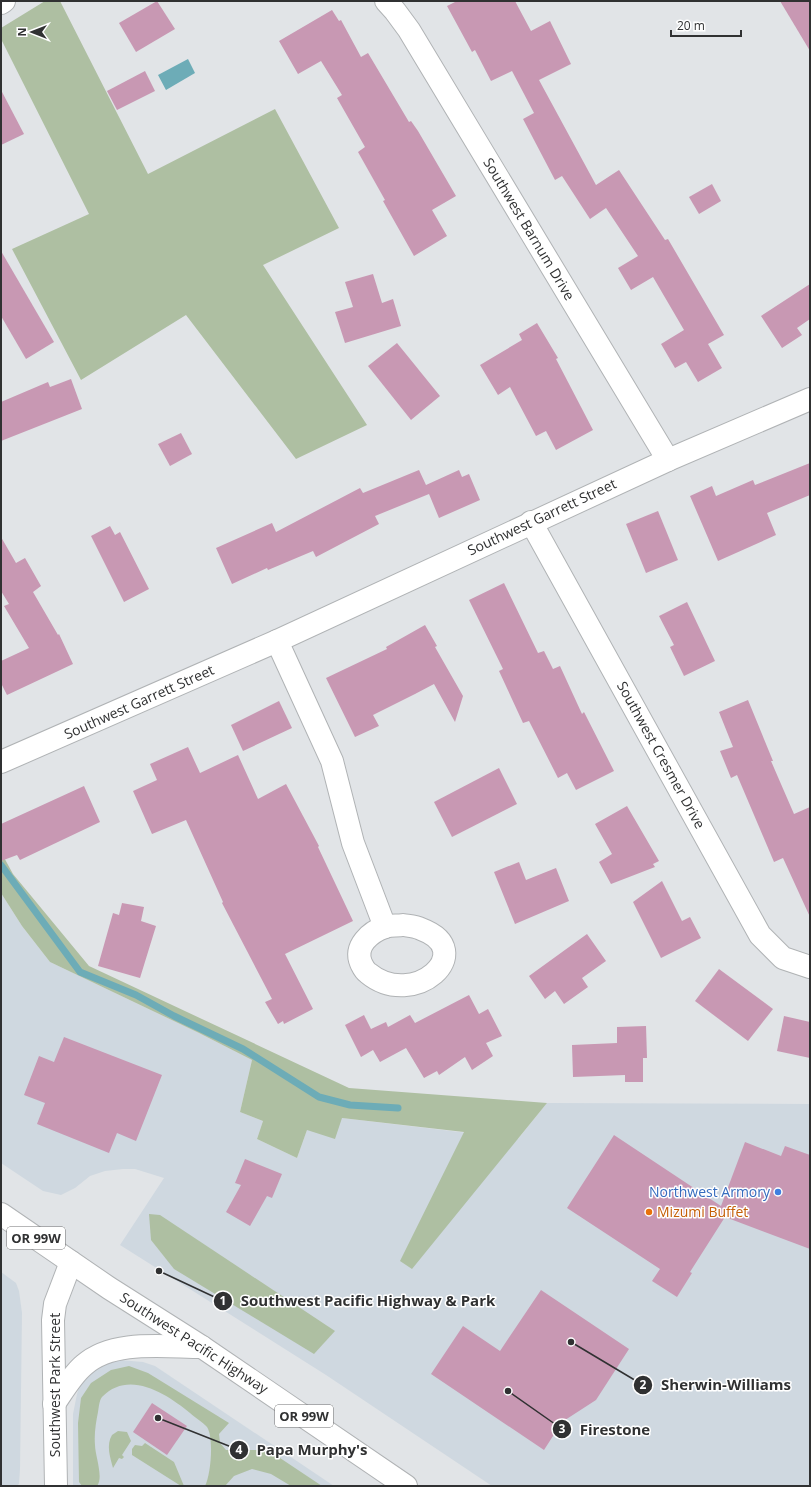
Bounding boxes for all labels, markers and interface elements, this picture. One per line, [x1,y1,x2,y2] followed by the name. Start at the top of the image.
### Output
[12,12,52,52] north arrow
[671,12,741,38] scale bar
[677,17,705,34] text: 20 m
[14,28,29,36] text: N
[479,154,580,304] street label: Southwest Barnum Drive
[464,474,619,559] street label: Southwest Garrett Street
[61,660,217,743] street label: Southwest Garrett Street
[613,678,710,832] street label: Southwest Cresmer Drive
[649,1182,771,1201] place label: Northwest Armory
[773,1187,783,1197] marker: Northwest Armory
[657,1202,748,1221] place label: Mizumi Buffet
[644,1207,654,1217] marker: Mizumi Buffet
[7,1227,65,1249] road number: OR 99W
[117,1288,273,1398] street label: Southwest Pacific Highway
[213,1288,504,1315] callout: Southwest Pacific Highway & Park
[241,1290,496,1310] text: Southwest Pacific Highway & Park
[220,1292,226,1309] text: 1
[45,1313,64,1457] street label: Southwest Park Street
[633,1371,799,1398] callout: Sherwin-Williams
[661,1374,791,1394] text: Sherwin-Williams
[640,1376,647,1393] text: 2
[275,1405,333,1427] road number: OR 99W
[552,1416,659,1443] callout: Firestone
[580,1419,650,1439] text: Firestone
[559,1420,566,1437] text: 3
[229,1436,376,1463] callout: Papa Murphy's
[256,1439,368,1459] text: Papa Murphy's
[236,1441,243,1458] text: 4

